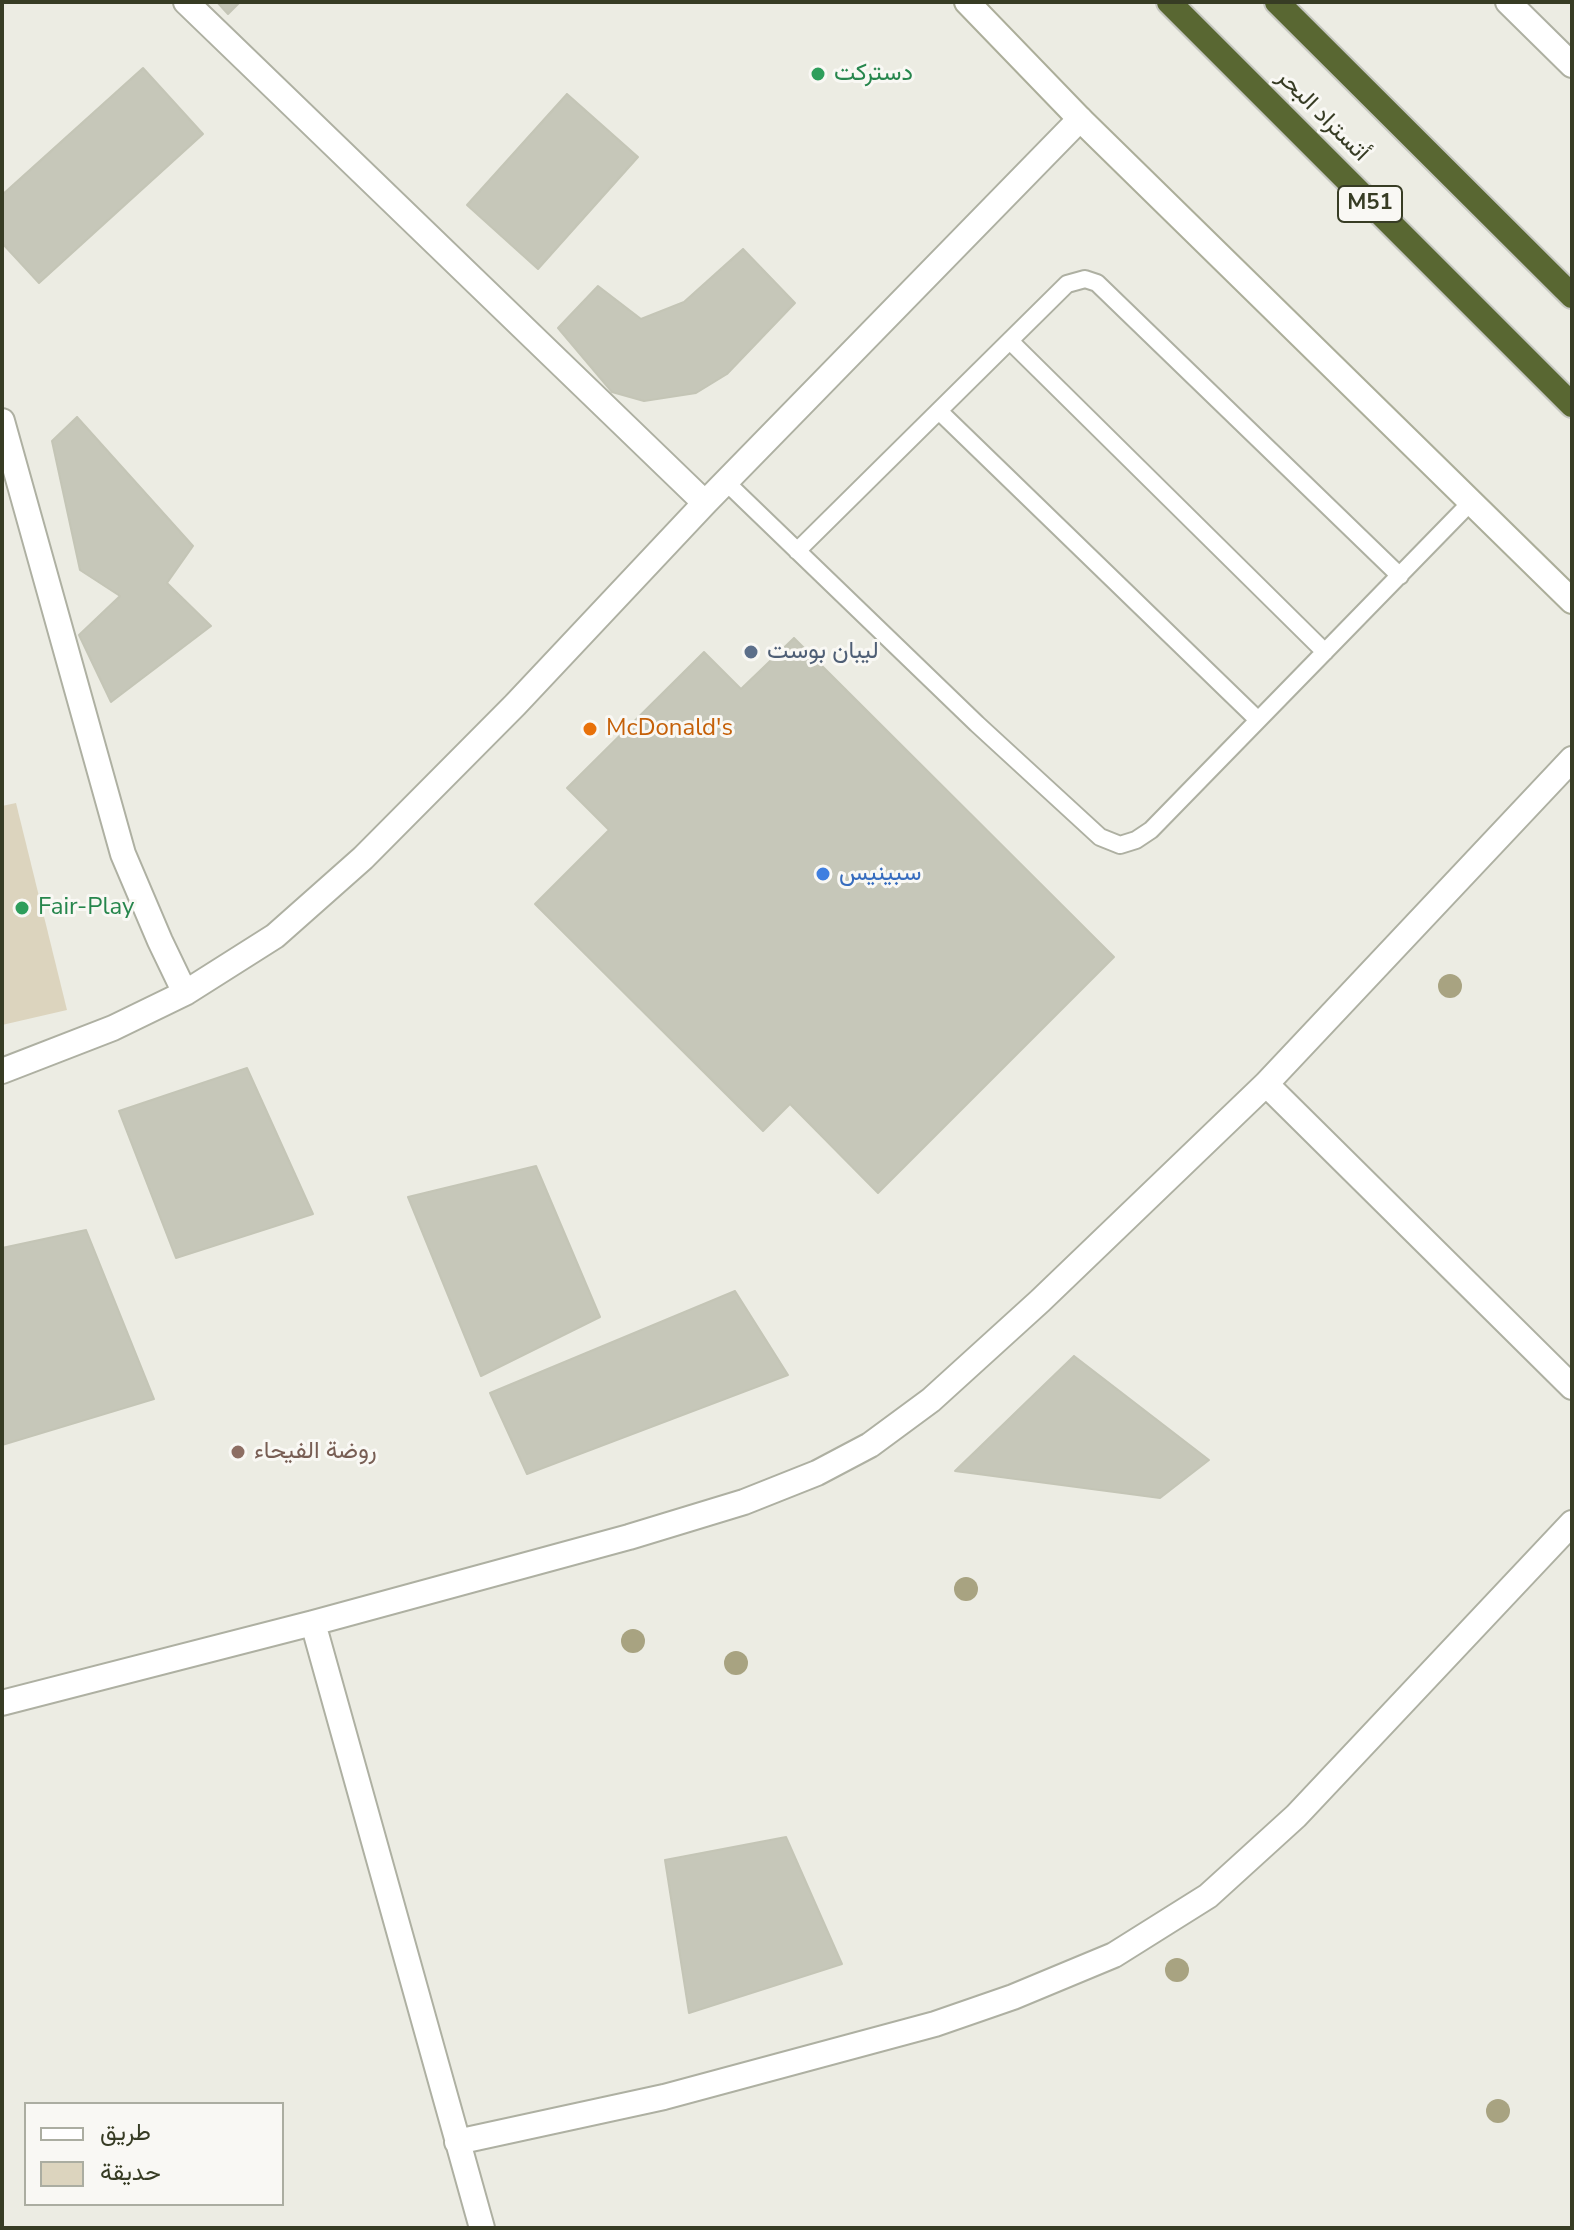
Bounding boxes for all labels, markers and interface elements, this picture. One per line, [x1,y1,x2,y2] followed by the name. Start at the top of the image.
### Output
[834,60,913,88] place label: دستركت
[1270,64,1374,168] street label: أتستراد البحر
[809,65,827,83] marker: دستركت
[1338,186,1402,222] road number: M51
[767,638,879,666] place label: ليبان بوست
[742,643,760,661] marker: ليبان بوست
[606,715,733,743] place label: McDonald's
[581,720,599,738] marker: McDonald's
[839,860,921,888] place label: سبينيس
[814,865,832,883] marker: سبينيس
[38,894,134,922] place label: Fair-Play
[13,899,31,917] marker: Fair-Play
[254,1438,377,1466] place label: روضة الفيحاء
[229,1443,247,1461] marker: روضة الفيحاء
[24,2102,284,2206] legend
[100,2116,151,2148] text: طريق
[100,2156,161,2188] text: حديقة

